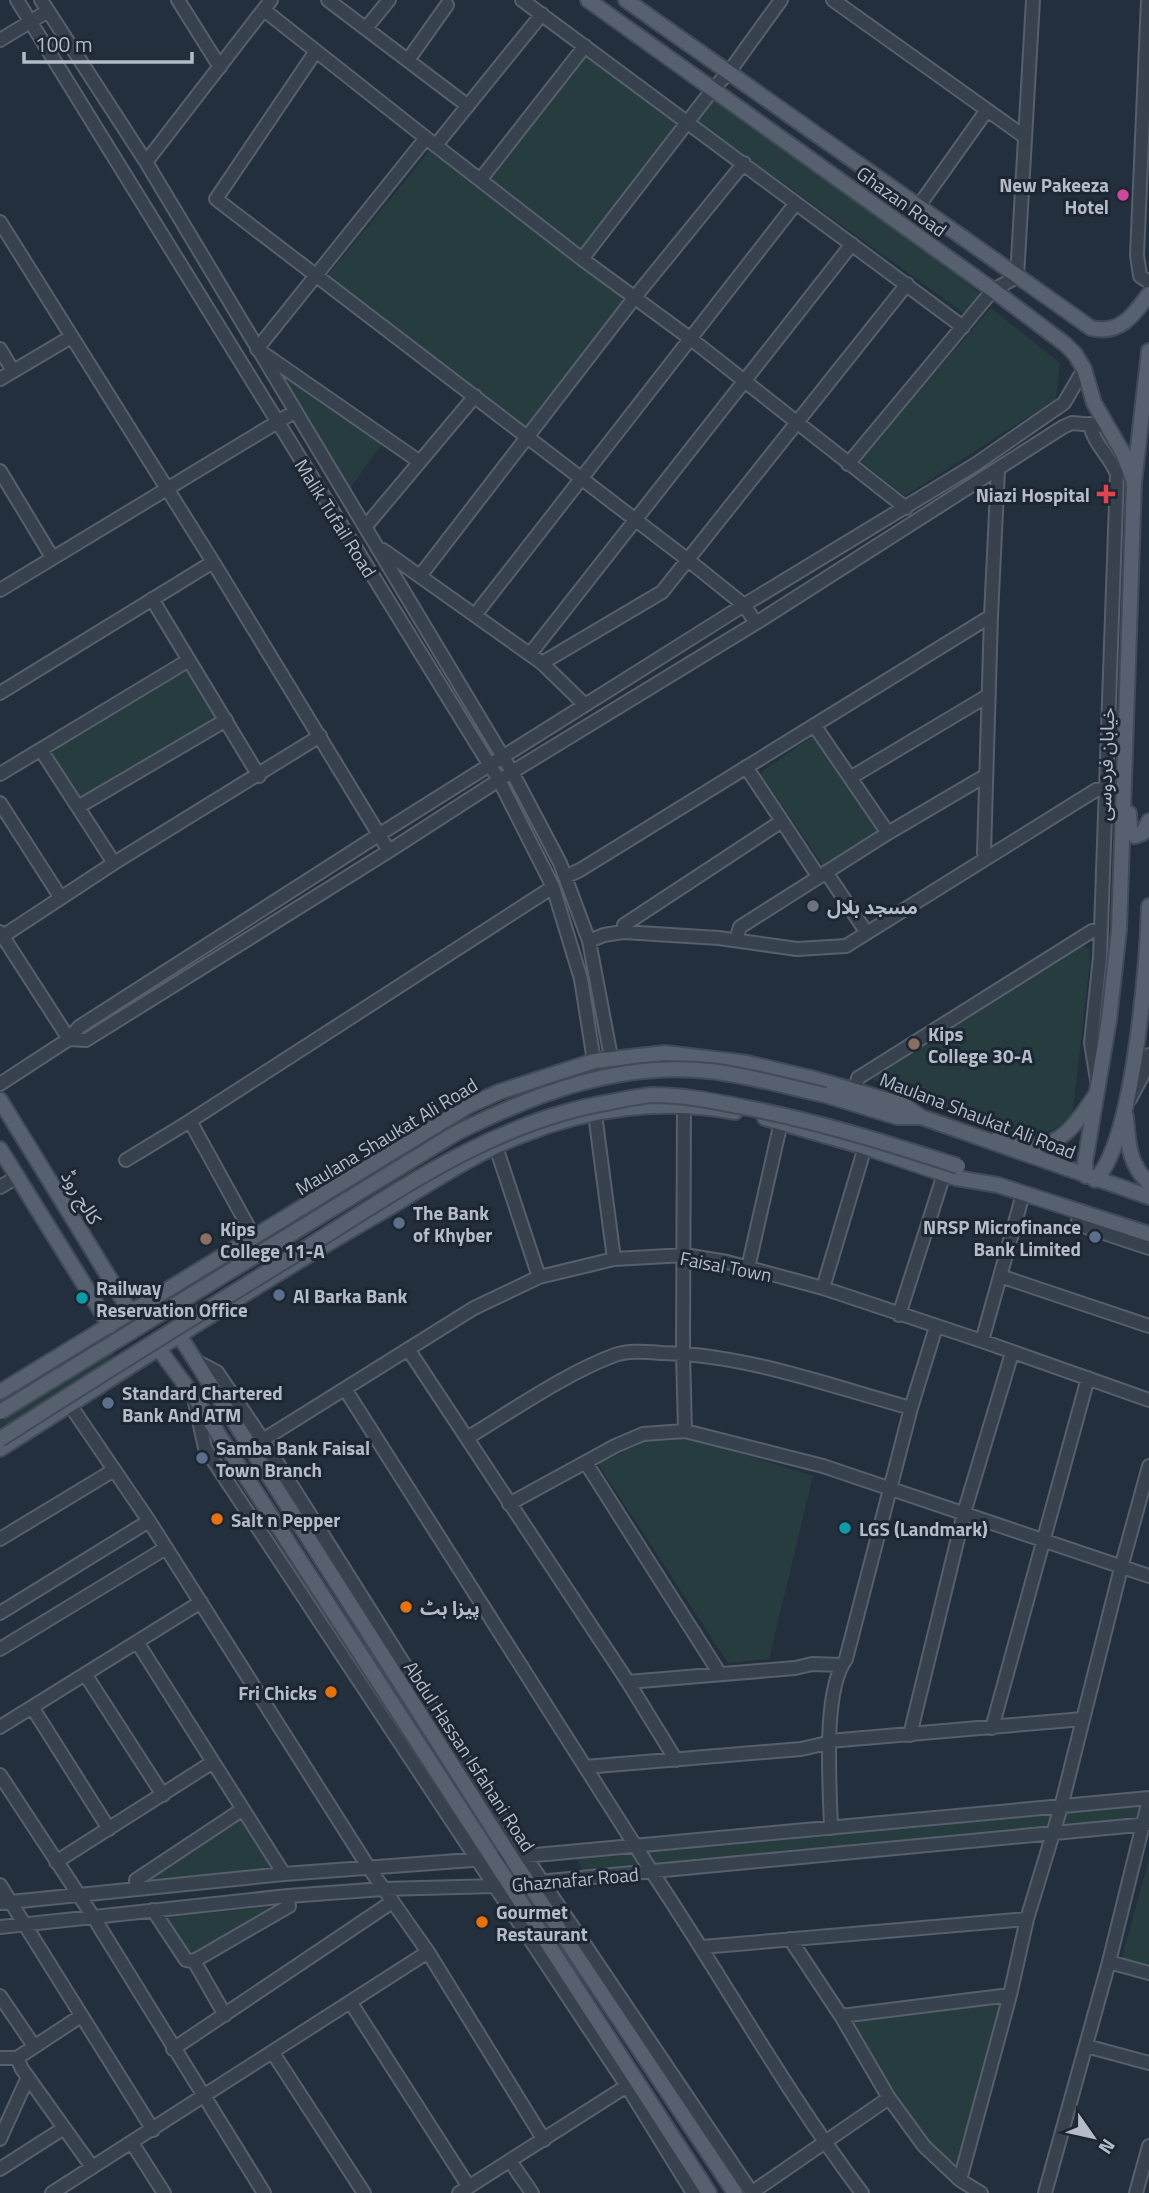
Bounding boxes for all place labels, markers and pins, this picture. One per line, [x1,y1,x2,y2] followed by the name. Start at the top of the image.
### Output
[999,170,1109,221] place label: New Pakeeza Hotel
[1115,187,1131,203] marker: New Pakeeza Hotel
[976,480,1090,509] place label: Niazi Hospital
[1096,484,1116,504] marker: Niazi Hospital
[827,892,918,921] place label: مسجد بلال
[805,898,821,914] marker: مسجد بلال
[928,1019,1033,1070] place label: Kips College 30-A
[906,1036,922,1052] marker: Kips College 30-A
[413,1198,492,1249] place label: The Bank of Khyber
[923,1212,1081,1263] place label: NRSP Microfinance Bank Limited
[220,1214,325,1265] place label: Kips College 11-A
[391,1215,407,1231] marker: The Bank of Khyber
[1087,1229,1103,1245] marker: NRSP Microfinance Bank Limited
[198,1231,214,1247] marker: Kips College 11-A
[96,1273,248,1324] place label: Railway Reservation Office
[293,1281,408,1310] place label: Al Barka Bank
[271,1287,287,1303] marker: Al Barka Bank
[74,1290,90,1306] marker: Railway Reservation Office
[122,1378,283,1429] place label: Standard Chartered Bank And ATM
[100,1395,116,1411] marker: Standard Chartered Bank And ATM
[216,1433,370,1484] place label: Samba Bank Faisal Town Branch
[194,1450,210,1466] marker: Samba Bank Faisal Town Branch
[231,1505,340,1534] place label: Salt n Pepper
[209,1511,225,1527] marker: Salt n Pepper
[859,1514,988,1543] place label: LGS (Landmark)
[837,1520,853,1536] marker: LGS (Landmark)
[420,1593,480,1622] place label: پیزا ہٹ
[398,1599,414,1615] marker: پیزا ہٹ
[238,1678,317,1707] place label: Fri Chicks
[323,1684,339,1700] marker: Fri Chicks
[496,1897,588,1948] place label: Gourmet Restaurant
[474,1914,490,1930] marker: Gourmet Restaurant

